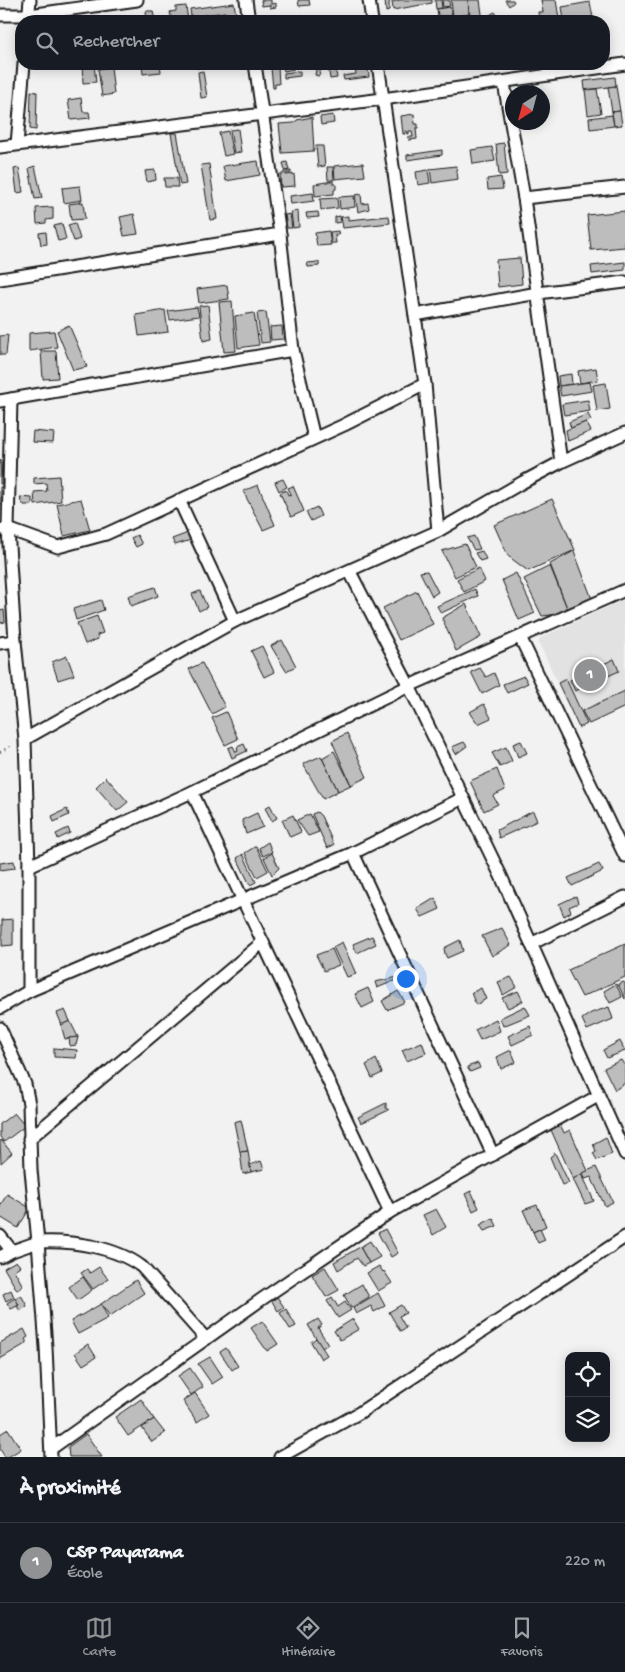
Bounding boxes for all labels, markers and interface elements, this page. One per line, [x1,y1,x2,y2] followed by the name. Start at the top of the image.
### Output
[15,15,610,70] search box
[33,29,61,57] icon: search
[73,31,159,54] text: Rechercher
[505,85,550,130] north arrow
[574,656,606,694] pin: 1
[393,966,419,992] your location
[565,1352,610,1442] map controls
[565,1352,610,1397] button: locate
[565,1397,610,1442] button: layers
[20,1477,121,1502] text: À proximité
[67,1542,183,1565] text: CSP Payarama
[33,1553,39,1572] text: 1
[565,1553,605,1572] text: 220 m
[67,1565,103,1584] text: École
[83,1614,116,1661] tab: Carte
[281,1614,335,1661] tab: Itinéraire
[501,1614,542,1661] tab: Favoris

